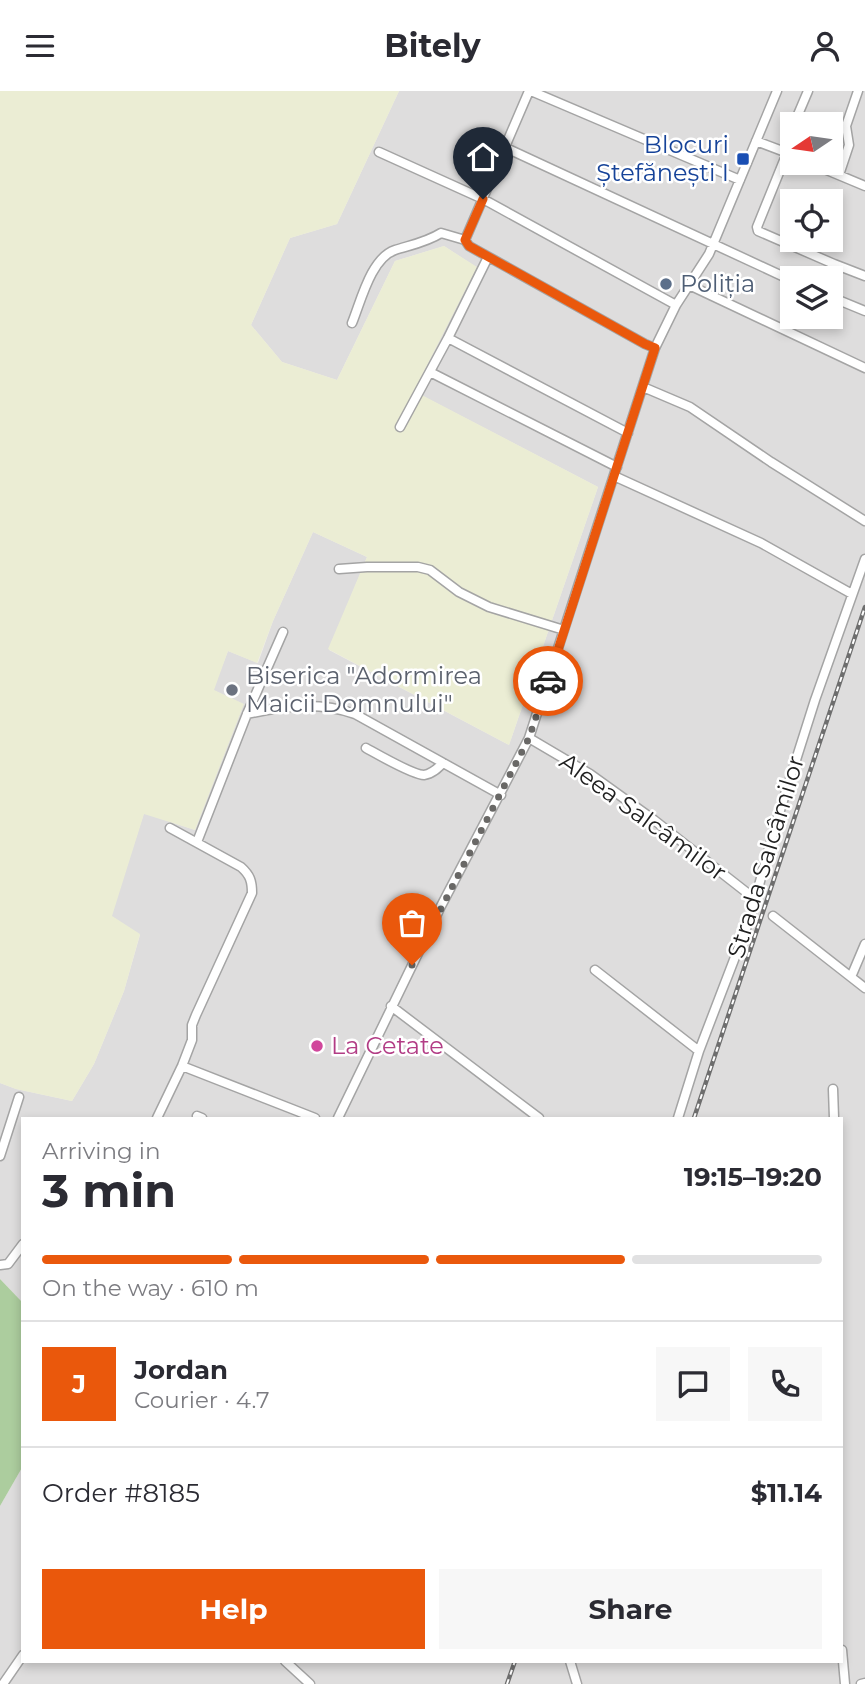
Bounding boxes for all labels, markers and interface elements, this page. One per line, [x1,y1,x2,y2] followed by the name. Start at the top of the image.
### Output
[384,26,481,65] text: Bitely
[21,27,59,65] icon: menu
[806,27,844,65] icon: person
[780,112,844,175] north arrow
[780,112,843,329] map controls
[453,127,513,199] pin
[596,130,729,187] place label: Blocuri Ștefănești I
[464,138,502,176] icon: home
[735,151,751,167] marker: Blocuri Ștefănești I
[780,189,843,252] button: locate
[780,266,843,329] button: layers
[680,269,755,298] place label: Poliția
[658,276,674,292] marker: Poliția
[513,646,583,716] courier
[246,661,482,718] place label: Biserica "Adormirea Maicii Domnului"
[529,662,567,700] icon: car
[224,682,240,698] marker: Biserica "Adormirea Maicii Domnului"
[554,746,732,887] street label: Aleea Salcâmilor
[721,752,810,962] street label: Strada Salcâmilor
[382,893,442,965] pin
[393,904,431,942] icon: bag
[331,1031,444,1060] place label: La Cetate
[309,1038,325,1054] marker: La Cetate
[42,1137,161,1165] text: Arriving in
[684,1161,822,1193] text: 19:15–19:20
[42,1162,176,1219] text: 3 min
[42,1274,259,1302] text: On the way · 610 m
[656,1347,730,1421] button: chat
[748,1347,822,1421] button: phone
[134,1354,228,1386] text: Jordan
[72,1368,86,1400] text: J
[134,1386,270,1414] text: Courier · 4.7
[42,1477,200,1509] text: Order #8185
[751,1477,822,1509] text: $11.14
[42,1569,425,1649] button: Help
[439,1569,822,1649] button: Share

